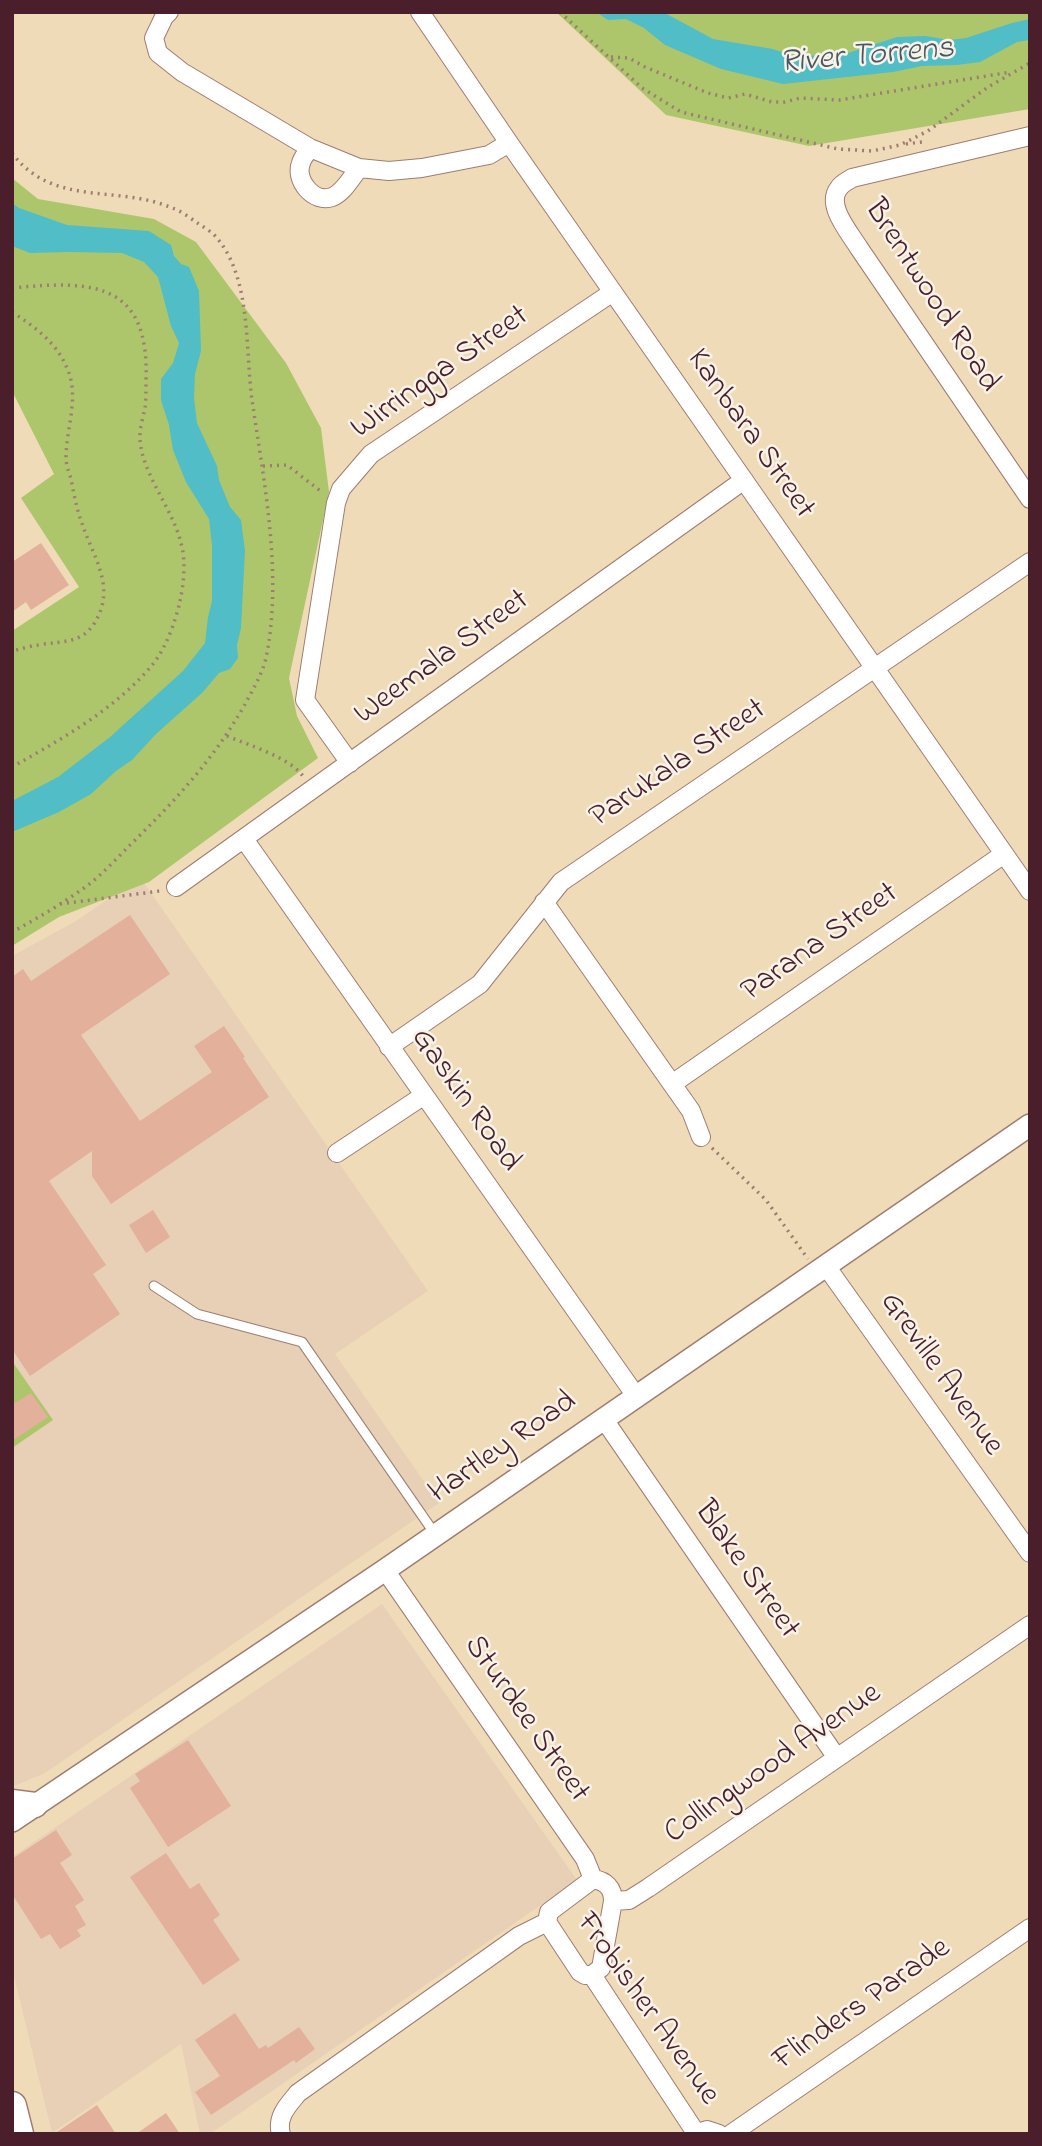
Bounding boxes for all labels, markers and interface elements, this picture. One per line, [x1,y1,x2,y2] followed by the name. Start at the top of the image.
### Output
[778,31,956,85] water label: River Torrens
[853,194,1007,400] street label: Brentwood Road
[345,299,537,449] street label: Wirringga Street
[676,343,822,527] street label: Kanbara Street
[348,583,538,735] street label: Weemala Street
[583,692,775,838] street label: Parukala Street
[735,876,907,1012] street label: Parana Street
[400,1022,528,1180] street label: Gaskin Road
[869,1286,1011,1464] street label: Greville Avenue
[423,1384,585,1514] street label: Hartley Road
[684,1495,806,1647] street label: Blake Street
[453,1629,597,1811] street label: Sturdee Street
[658,1676,890,1854] street label: Collingwood Avenue
[565,1906,727,2114] street label: Frobisher Avenue
[767,1931,959,2081] street label: Flinders Parade

